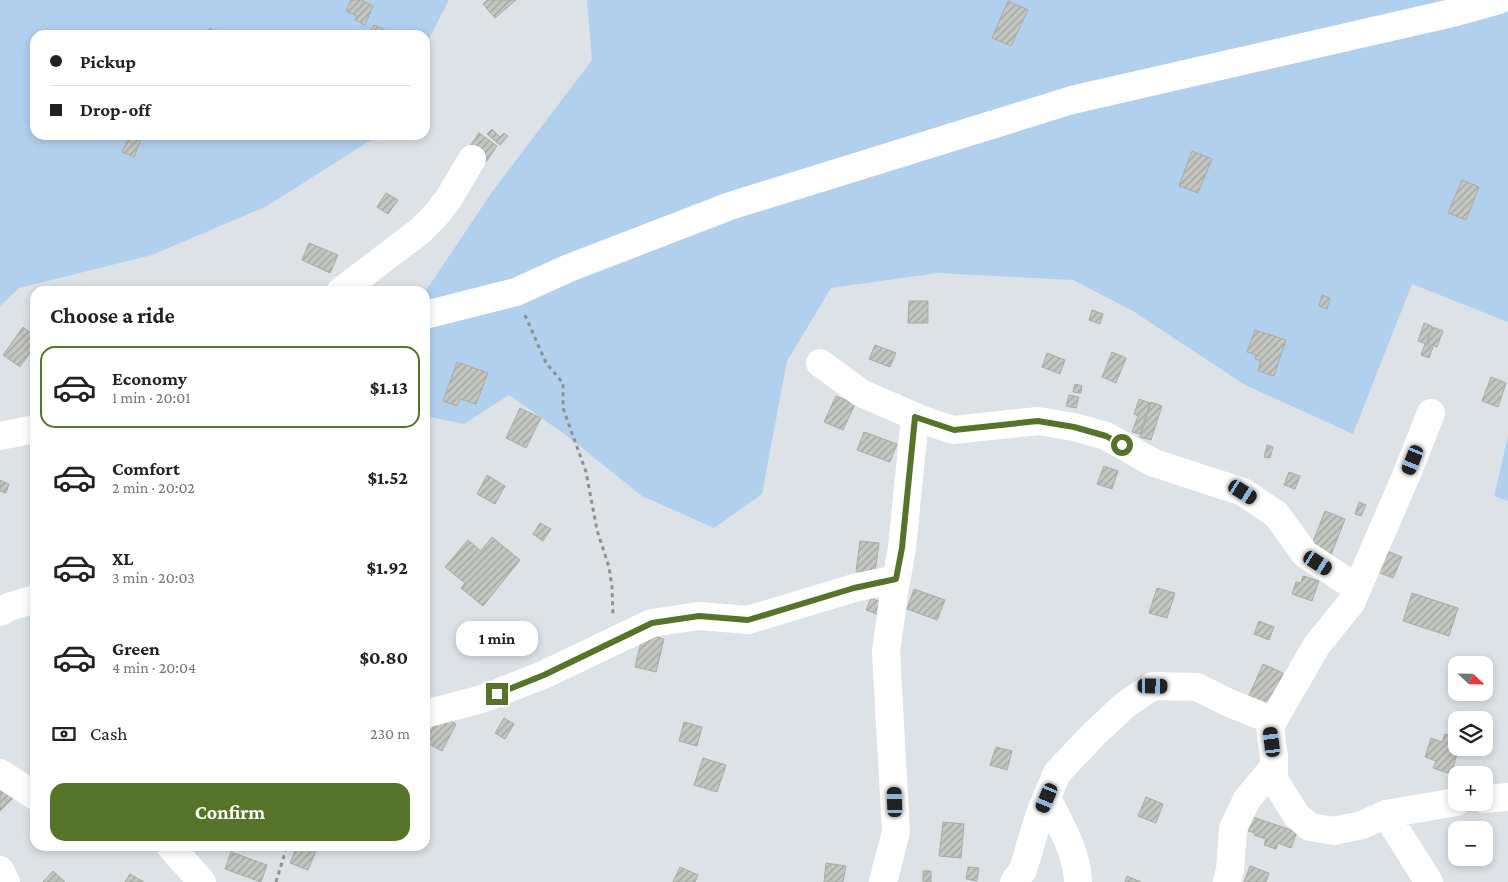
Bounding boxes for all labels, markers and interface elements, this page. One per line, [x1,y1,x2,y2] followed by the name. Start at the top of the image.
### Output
[80,51,136,72] text: Pickup
[80,99,151,120] text: Drop-off
[50,303,175,328] text: Choose a ride
[52,365,97,410] icon: car
[112,368,187,389] text: Economy
[370,377,408,398] text: $1.13
[112,389,190,406] text: 1 min · 20:01
[1111,434,1133,456] route start
[1400,443,1425,477] car
[52,455,97,500] icon: car
[112,458,180,479] text: Comfort
[367,467,408,488] text: $1.52
[1226,478,1259,506] car
[112,479,195,496] text: 2 min · 20:02
[52,545,97,590] icon: car
[112,548,134,569] text: XL
[1301,549,1334,577] car
[366,557,408,578] text: $1.92
[112,569,195,586] text: 3 min · 20:03
[456,622,538,656] callout: 1 min
[479,630,515,647] text: 1 min
[52,635,97,680] icon: car
[112,638,160,659] text: Green
[360,647,408,668] text: $0.80
[1448,656,1492,701] north arrow
[1448,656,1493,866] map controls
[112,659,196,676] text: 4 min · 20:04
[1137,678,1168,694] car
[486,683,508,705] route end
[1448,711,1493,756] button: layers
[50,720,78,748] icon: cash
[90,723,128,744] text: Cash
[370,725,410,742] text: 230 m
[1262,726,1281,758] car
[1448,766,1493,811] button: +
[1034,781,1059,815] car
[50,783,410,841] button: Confirm
[886,787,903,817] car
[1448,821,1493,866] button: −

